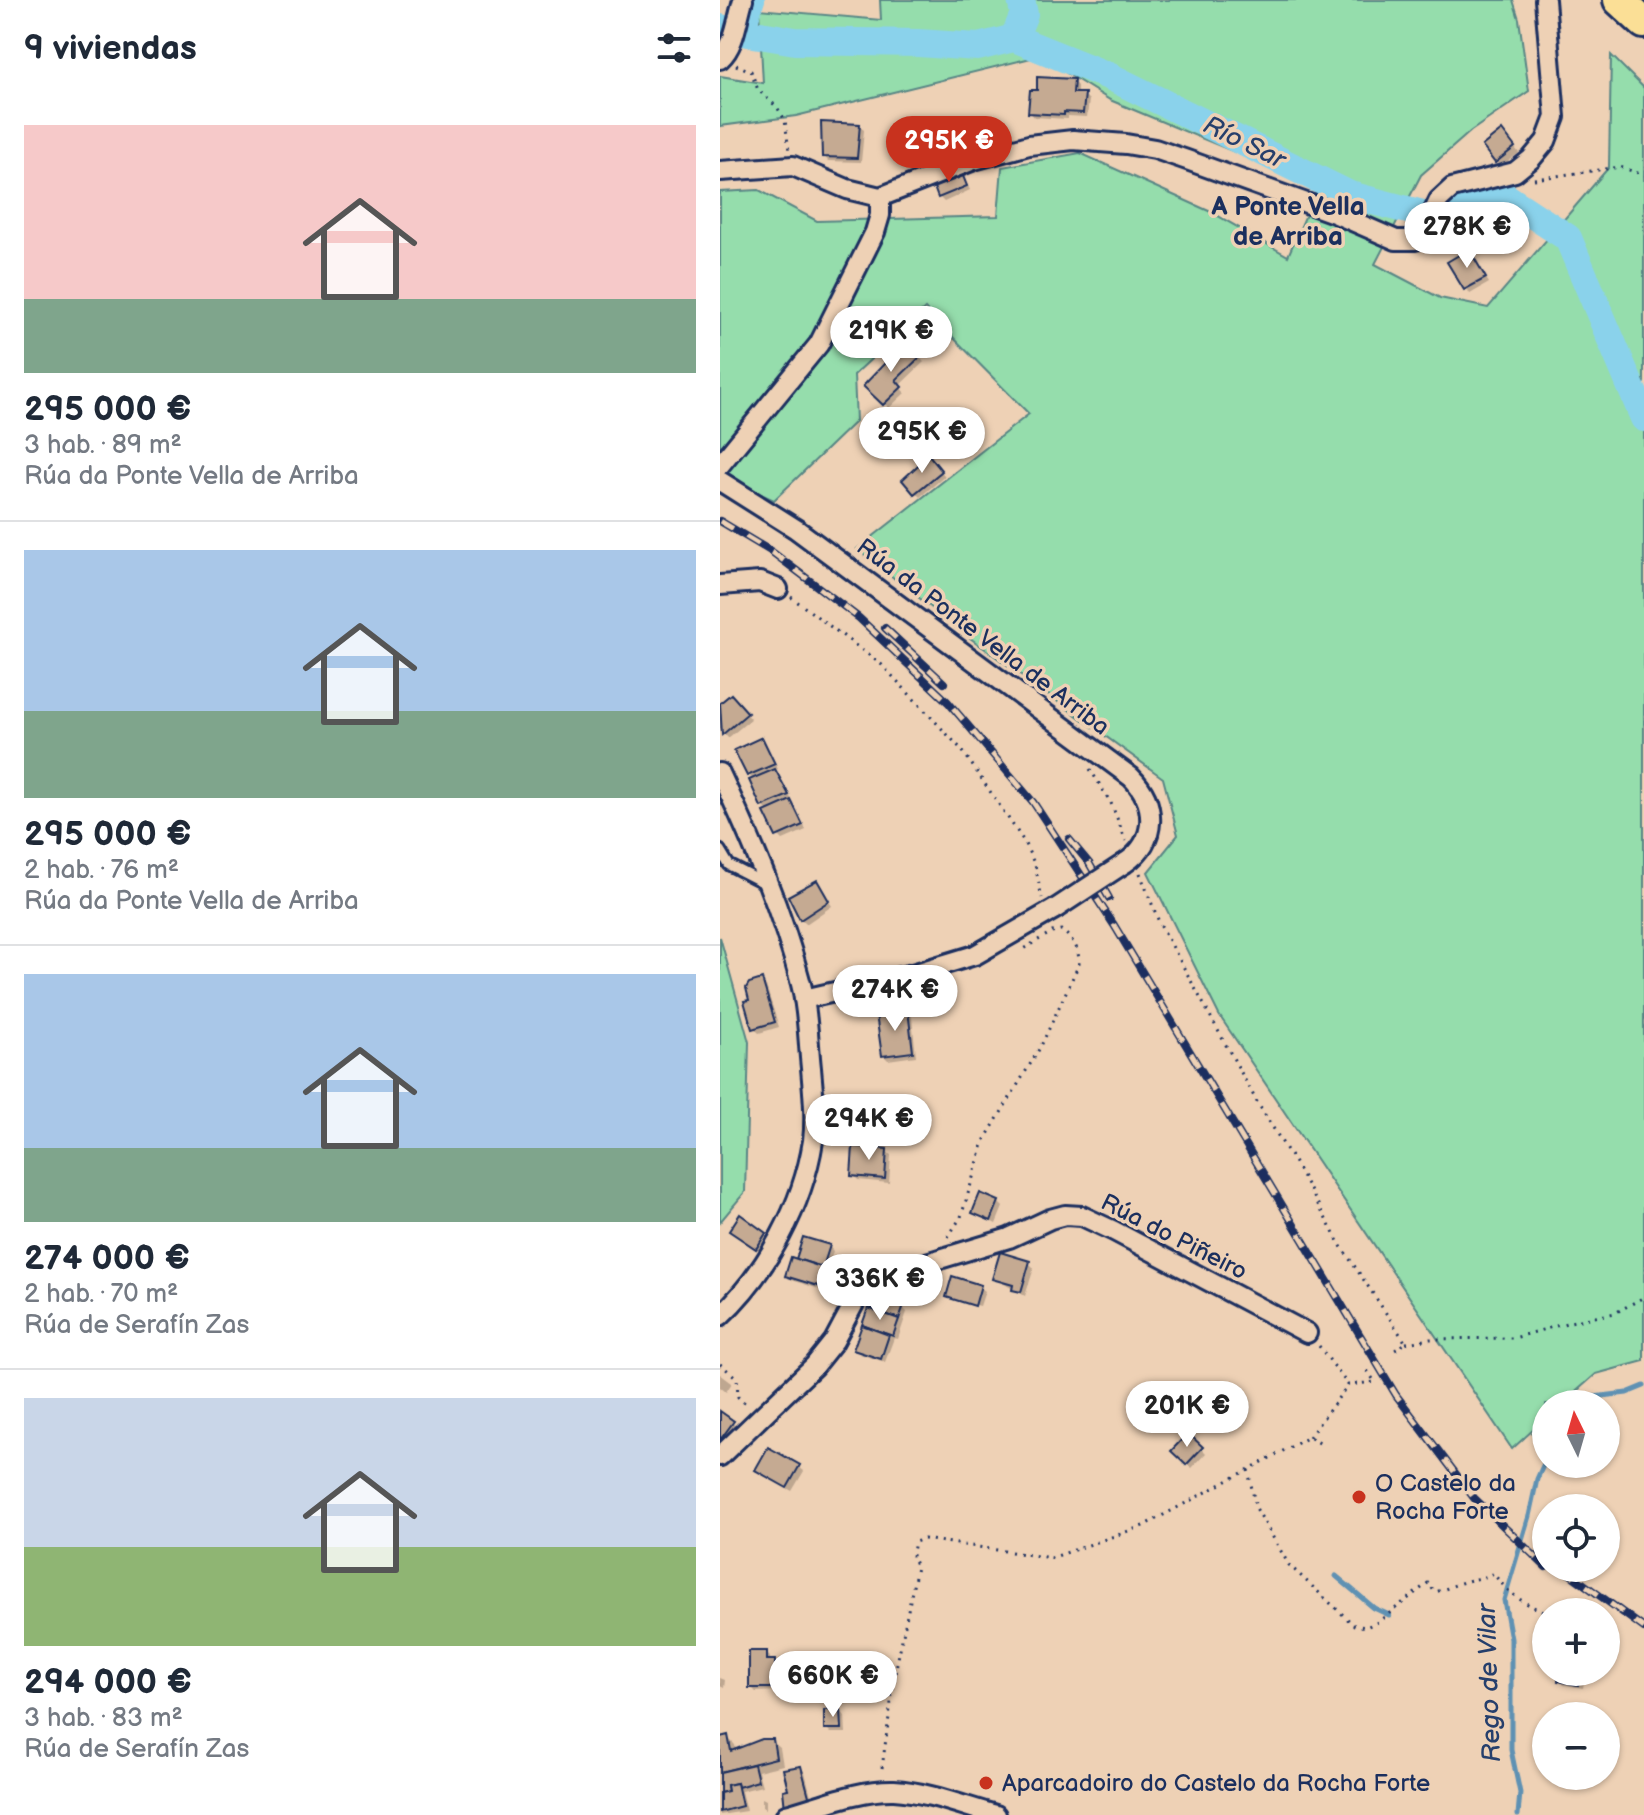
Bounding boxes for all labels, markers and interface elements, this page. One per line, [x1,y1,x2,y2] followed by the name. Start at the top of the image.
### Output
[652,26,696,70] icon: filters
[24,28,197,69] text: 9 viviendas
[1198,110,1292,177] water label: Río Sar
[884,116,1014,184] pin: 295K €
[904,126,994,157] text: 295K €
[288,177,432,321] icon: home
[1210,192,1365,253] district label: A Ponte Vella de Arriba
[1402,202,1532,270] pin: 278K €
[1422,212,1512,243] text: 278K €
[826,306,956,374] pin: 219K €
[848,316,934,347] text: 219K €
[24,389,191,430] text: 295 000 €
[857,407,987,475] pin: 295K €
[877,417,967,448] text: 295K €
[24,430,182,461] text: 3 hab. · 89 m²
[24,461,359,492] text: Rúa da Ponte Vella de Arriba
[851,532,1115,742] street label: Rúa da Ponte Vella de Arriba
[288,602,432,746] icon: home
[24,814,191,855] text: 295 000 €
[24,855,179,886] text: 2 hab. · 76 m²
[24,886,359,917] text: Rúa da Ponte Vella de Arriba
[830,965,960,1033] pin: 274K €
[851,975,939,1006] text: 274K €
[288,1026,432,1170] icon: home
[804,1094,934,1162] pin: 294K €
[824,1104,914,1135] text: 294K €
[1096,1188,1252,1286] street label: Rúa do Piñeiro
[24,1238,190,1279] text: 274 000 €
[815,1254,945,1322] pin: 336K €
[835,1264,925,1295] text: 336K €
[24,1279,178,1310] text: 2 hab. · 70 m²
[24,1310,249,1341] text: Rúa de Serafín Zas
[1122,1381,1252,1449] pin: 201K €
[1532,1390,1620,1478] north arrow
[1532,1390,1620,1790] map controls
[1144,1391,1230,1422] text: 201K €
[288,1450,432,1594] icon: home
[1375,1469,1516,1526] place label: O Castelo da Rocha Forte
[1350,1488,1368,1506] marker: O Castelo da Rocha Forte
[1532,1494,1620,1582] button: locate
[1532,1598,1620,1686] button: +
[1472,1602,1508,1763] water label: Rego de Vilar
[768,1651,898,1719] pin: 660K €
[787,1661,879,1692] text: 660K €
[24,1662,192,1703] text: 294 000 €
[1532,1702,1620,1790] button: −
[24,1703,183,1734] text: 3 hab. · 83 m²
[24,1734,249,1765] text: Rúa de Serafín Zas
[1002,1769,1430,1798] place label: Aparcadoiro do Castelo da Rocha Forte
[977,1774,995,1792] marker: Aparcadoiro do Castelo da Rocha Forte

